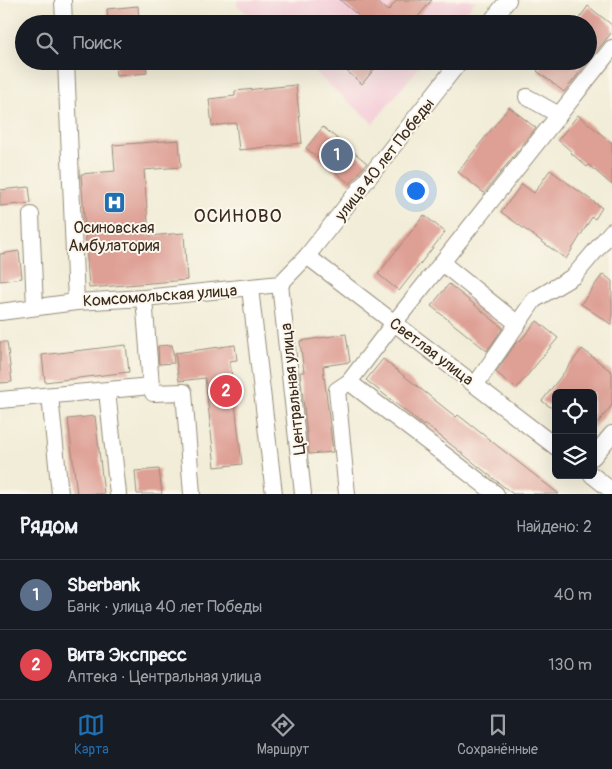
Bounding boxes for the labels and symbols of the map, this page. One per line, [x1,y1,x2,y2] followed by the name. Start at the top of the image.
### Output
[330,94,439,226] street label: улица 40 лет Победы
[321,136,353,174] pin: 1
[403,178,429,204] your location
[102,191,126,215] hospital icon: Осиновская Амбулатория
[193,204,283,228] district label: ОСИНОВО
[68,218,160,256] place label: Осиновская Амбулатория
[82,281,238,311] street label: Комсомольская улица
[385,314,477,390] street label: Светлая улица
[276,322,310,456] street label: Центральная улица
[210,372,242,410] pin: 2

